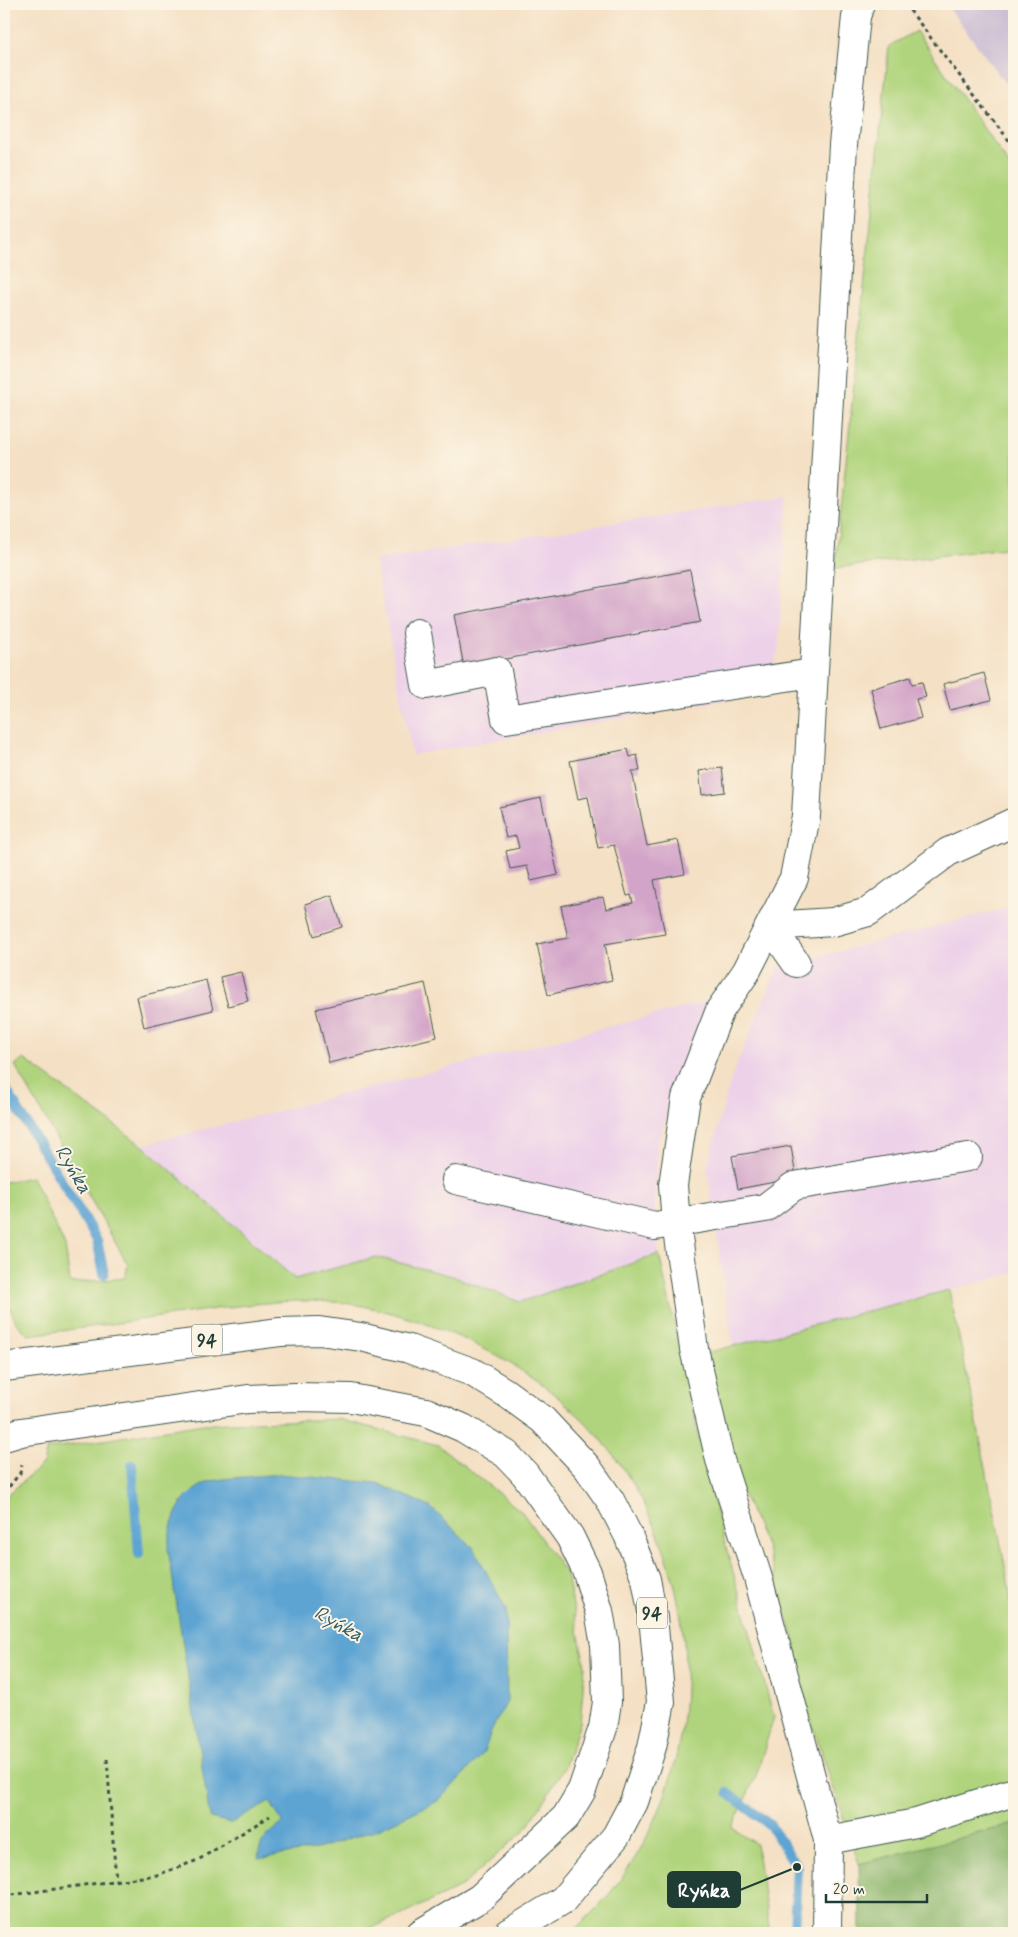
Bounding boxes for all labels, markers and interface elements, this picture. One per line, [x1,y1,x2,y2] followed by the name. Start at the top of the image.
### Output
[48,1140,98,1199] water label: Ryńka
[192,1324,222,1356] road number: 94
[637,1598,667,1629] road number: 94
[309,1600,368,1649] water label: Ryńka
[668,1872,740,1907] callout: Ryńka
[826,1872,927,1904] scale bar
[678,1878,730,1905] text: Ryńka
[833,1880,865,1900] text: 20 m

